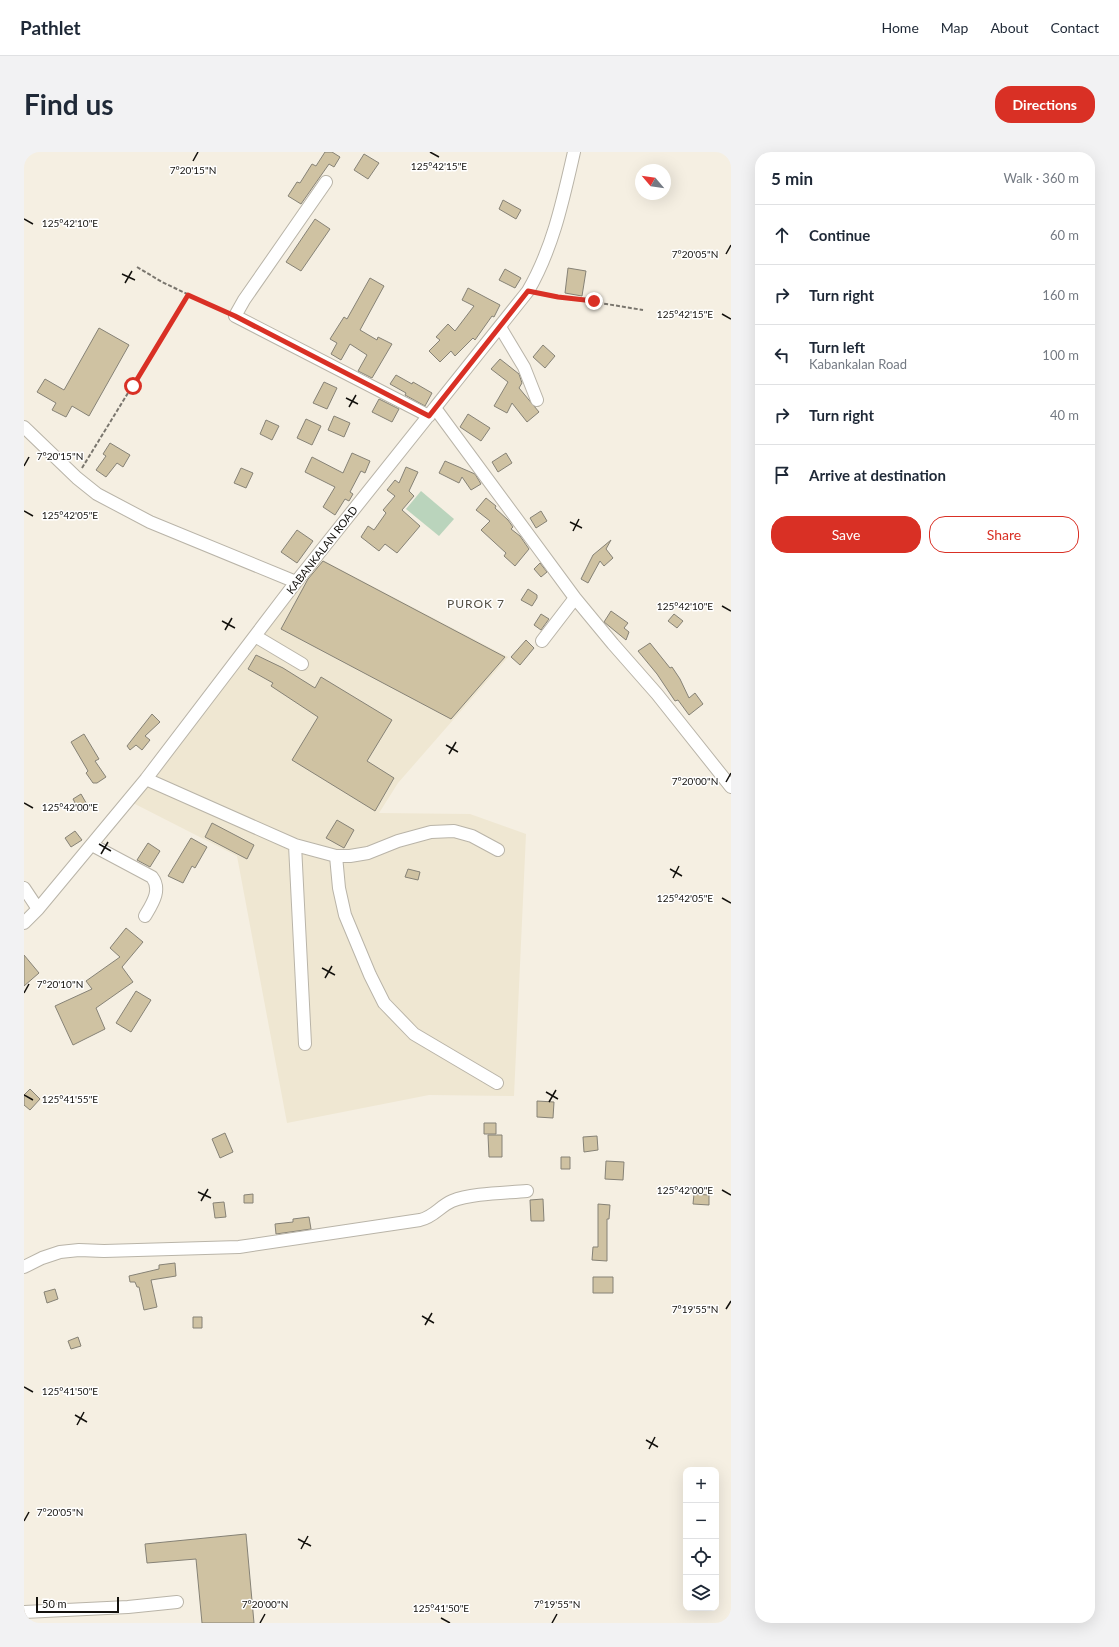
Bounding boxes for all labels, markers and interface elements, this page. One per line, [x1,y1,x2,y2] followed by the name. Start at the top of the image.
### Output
[20,16,81,39] text: Pathlet
[881,19,919,36] text: Home
[941,19,968,36] text: Map
[990,19,1028,36] text: About
[1050,19,1099,36] text: Contact
[995,86,1095,123] button: Directions
[24,87,114,121] text: Find us
[411,160,467,172] text: 125°42'15"E
[170,164,216,176] text: 7°20'15"N
[635,164,671,200] north arrow
[771,168,813,189] text: 5 min
[1003,170,1079,186] text: Walk · 360 m
[42,217,98,229] text: 125°42'10"E
[771,224,793,246] icon: ahead
[809,226,870,244] text: Continue
[1050,227,1079,243] text: 60 m
[672,248,718,260] text: 7°20'05"N
[771,284,793,306] icon: right
[809,286,874,304] text: Turn right
[1042,287,1079,303] text: 160 m
[585,292,603,310] route end
[657,308,713,320] text: 125°42'15"E
[809,338,865,356] text: Turn left
[771,344,793,366] icon: left
[1042,347,1079,363] text: 100 m
[809,356,907,372] text: Kabankalan Road
[124,377,142,395] route start
[771,404,793,426] icon: right
[809,406,874,424] text: Turn right
[1050,407,1079,423] text: 40 m
[37,450,83,462] text: 7°20'15"N
[771,464,793,486] icon: arrive
[809,466,946,484] text: Arrive at destination
[283,503,360,596] street label: KABANKALAN ROAD
[42,509,98,521] text: 125°42'05"E
[771,516,921,553] button: Save
[929,516,1079,553] button: Share
[447,596,505,611] district label: PUROK 7
[657,600,713,612] text: 125°42'10"E
[672,775,718,787] text: 7°20'00"N
[42,801,98,813] text: 125°42'00"E
[657,892,713,904] text: 125°42'05"E
[37,978,83,990] text: 7°20'10"N
[42,1093,98,1105] text: 125°41'55"E
[657,1184,713,1196] text: 125°42'00"E
[672,1303,718,1315] text: 7°19'55"N
[42,1385,98,1397] text: 125°41'50"E
[683,1467,719,1611] map controls
[683,1467,719,1503] button: +
[683,1503,719,1539] button: −
[37,1506,83,1518] text: 7°20'05"N
[683,1539,719,1575] button: locate
[683,1575,719,1611] button: layers
[36,1595,119,1614] scale bar
[42,1597,67,1610] text: 50 m
[242,1598,288,1610] text: 7°20'00"N
[534,1598,580,1610] text: 7°19'55"N
[413,1602,469,1614] text: 125°41'50"E

